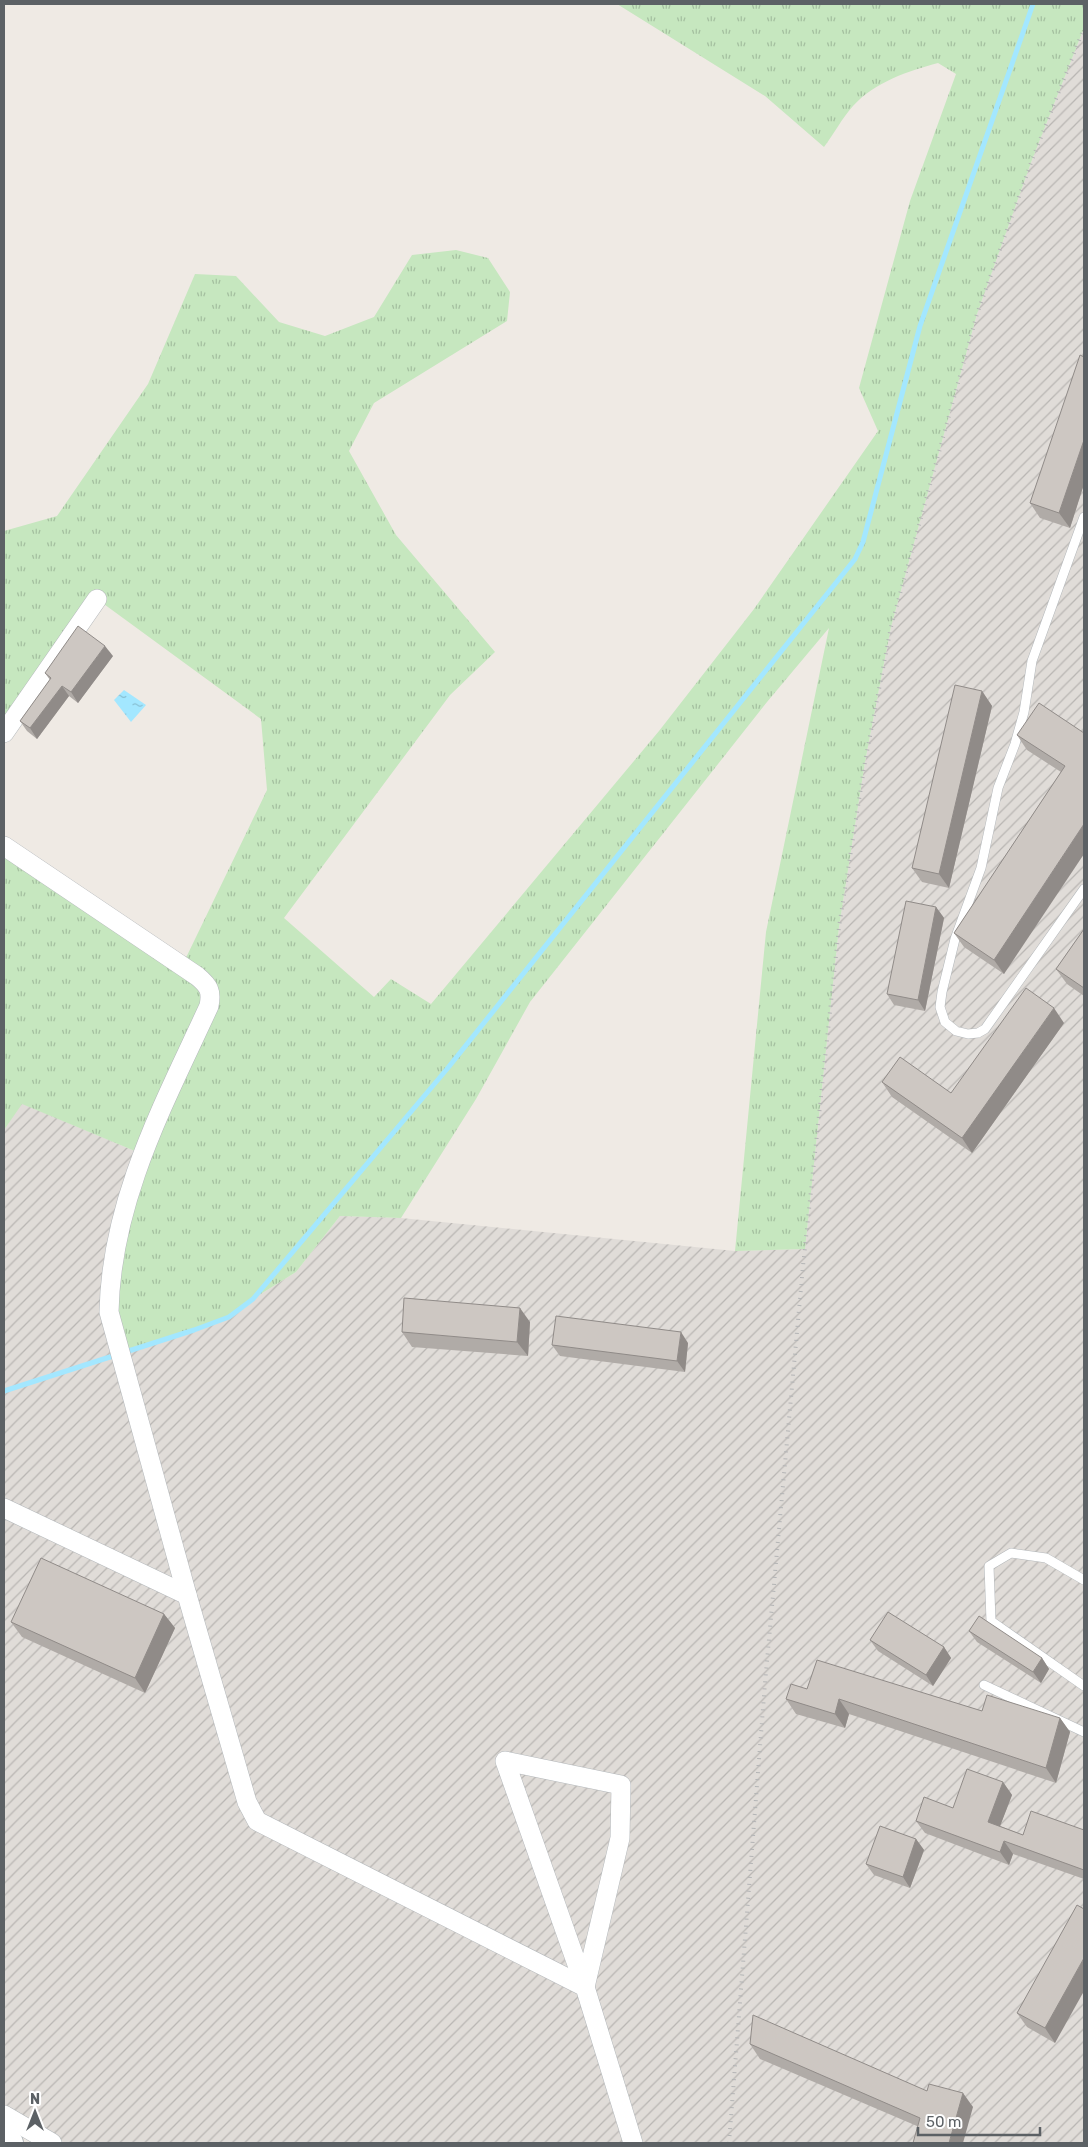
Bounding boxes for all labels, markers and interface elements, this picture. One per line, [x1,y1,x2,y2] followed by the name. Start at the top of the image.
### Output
[10,2087,60,2137] north arrow
[30,2091,40,2108] text: N
[918,2104,1040,2136] scale bar
[926,2113,961,2131] text: 50 m

